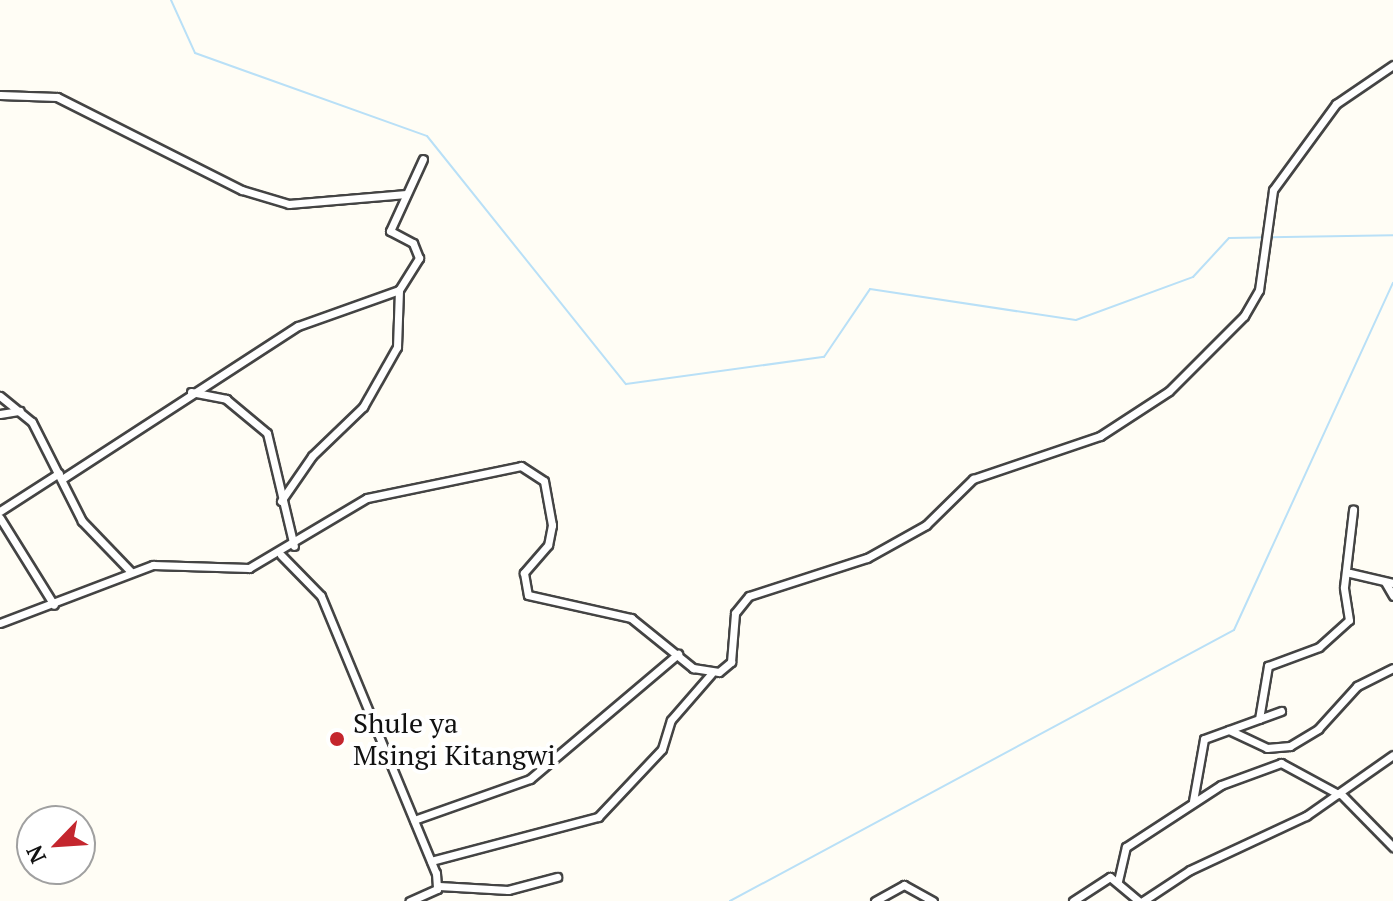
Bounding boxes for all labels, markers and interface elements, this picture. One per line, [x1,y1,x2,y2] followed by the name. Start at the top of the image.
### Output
[353,706,556,772] place label: Shule ya Msingi Kitangwi
[328,730,346,748] marker: Shule ya Msingi Kitangwi
[16,805,96,885] north arrow
[19,841,52,868] text: N

